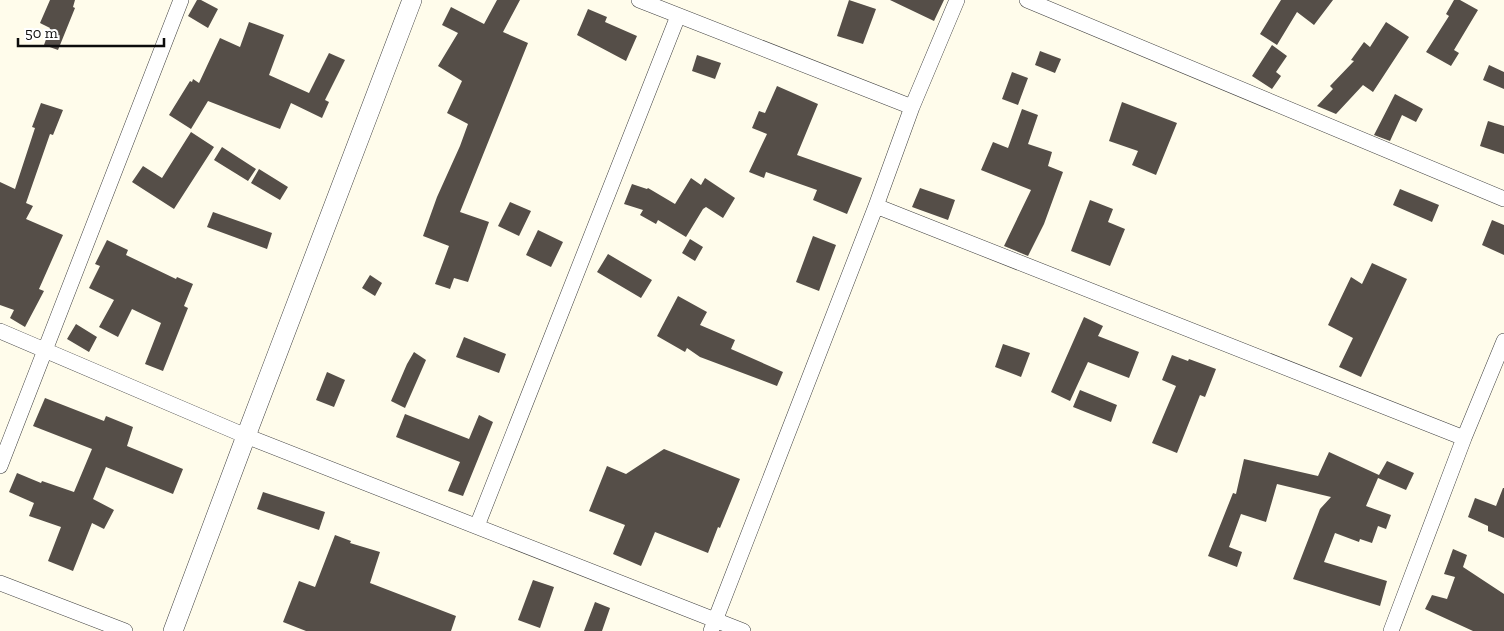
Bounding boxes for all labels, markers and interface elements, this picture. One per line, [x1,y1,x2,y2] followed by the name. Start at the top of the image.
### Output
[18,15,164,47] scale bar
[25,24,58,42] text: 50 m

